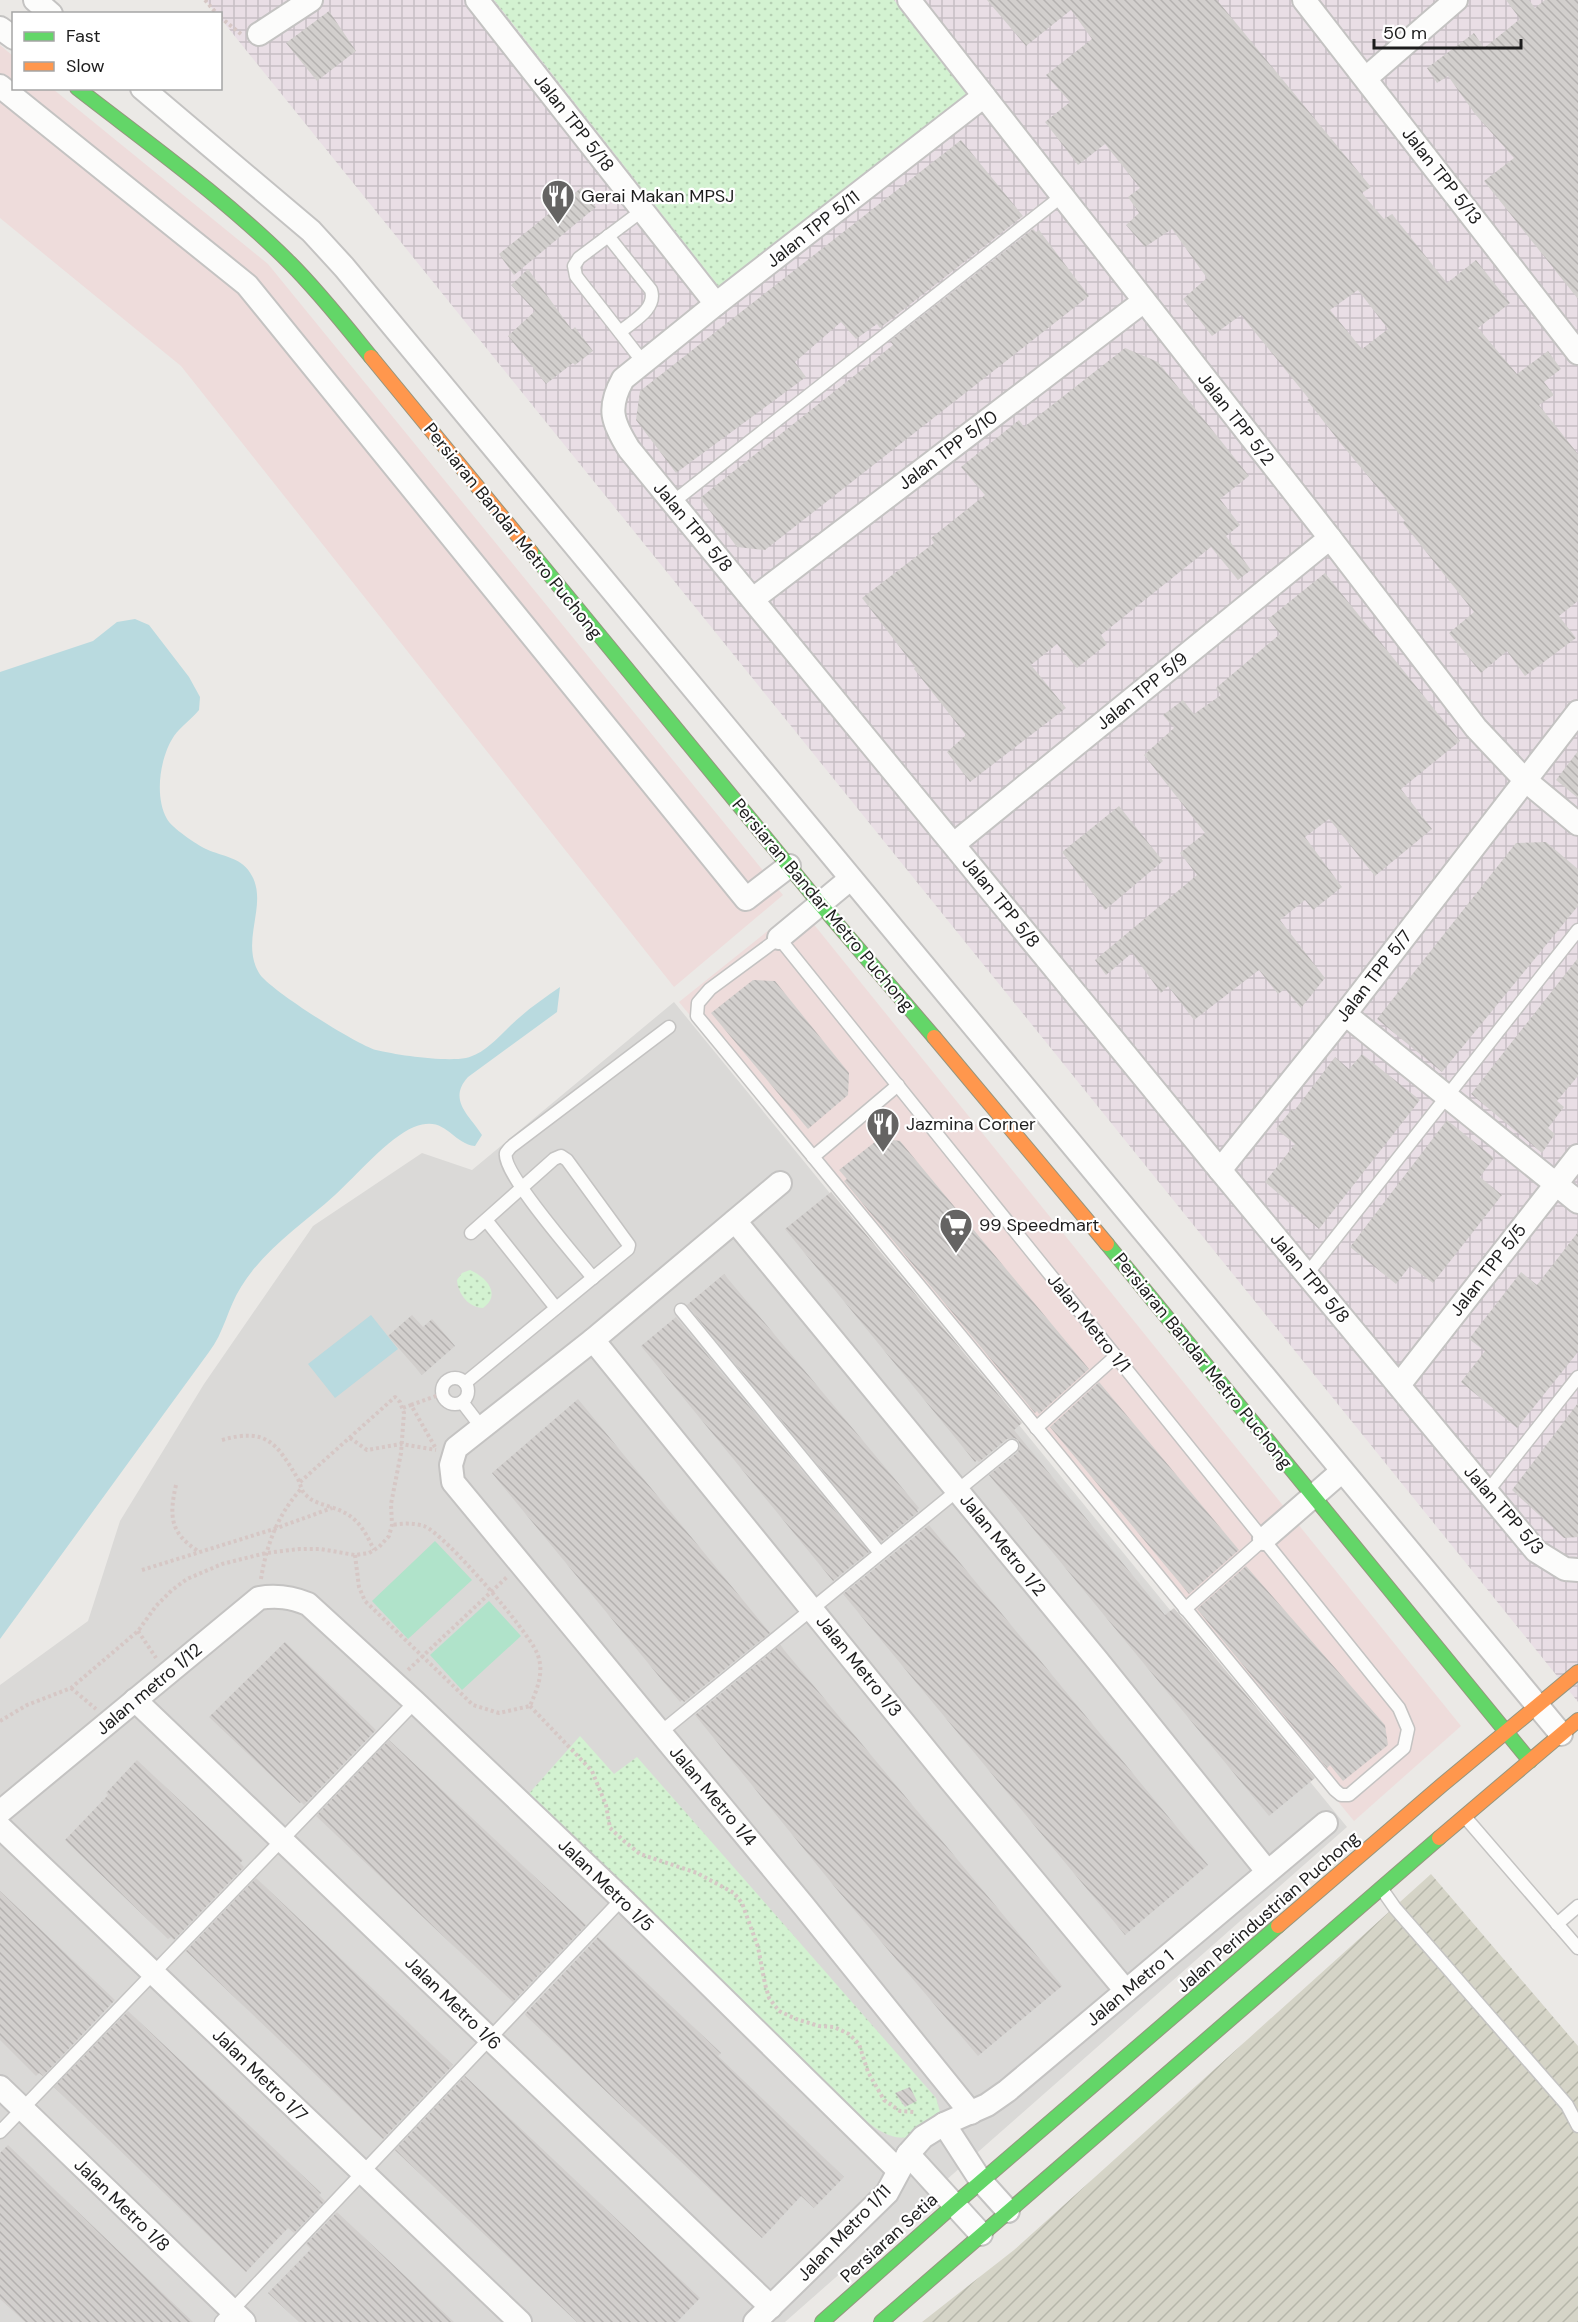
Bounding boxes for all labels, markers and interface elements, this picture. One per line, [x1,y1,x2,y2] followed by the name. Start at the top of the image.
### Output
[12,12,222,90] legend
[1374,12,1521,50] scale bar
[1383,21,1427,45] text: 50 m
[66,24,101,48] text: Fast
[66,54,105,78] text: Slow
[528,69,620,177] street label: Jalan TPP 5/18
[1396,122,1488,230] street label: Jalan TPP 5/13
[540,178,576,225] restaurant icon: Gerai Makan MPSJ
[581,184,734,208] place label: Gerai Makan MPSJ
[761,185,865,273] street label: Jalan TPP 5/11
[1192,368,1280,470] street label: Jalan TPP 5/2
[893,405,1003,495] street label: Jalan TPP 5/10
[418,418,608,644] street label: Persiaran Bandar Metro Puchong
[648,477,738,577] street label: Jalan TPP 5/8
[1091,647,1193,735] street label: Jalan TPP 5/9
[727,793,919,1017] street label: Persiaran Bandar Metro Puchong
[957,851,1045,953] street label: Jalan TPP 5/8
[1330,925,1418,1027] street label: Jalan TPP 5/7
[865,1106,901,1153] restaurant icon: Jazmina Corner
[906,1112,1036,1136] place label: Jazmina Corner
[938,1207,974,1254] supermarket icon: 99 Speedmart
[979,1213,1099,1237] place label: 99 Speedmart
[1444,1219,1532,1321] street label: Jalan TPP 5/5
[1265,1228,1355,1328] street label: Jalan TPP 5/8
[1108,1248,1298,1474] street label: Persiaran Bandar Metro Puchong
[1042,1269,1136,1377] street label: Jalan Metro 1/1
[1459,1460,1549,1560] street label: Jalan TPP 5/3
[954,1489,1052,1601] street label: Jalan Metro 1/2
[811,1610,907,1722] street label: Jalan Metro 1/3
[91,1638,207,1740] street label: Jalan metro 1/12
[664,1741,762,1851] street label: Jalan Metro 1/4
[1172,1826,1364,1998] street label: Jalan Perindustrian Puchong
[553,1833,659,1937] street label: Jalan Metro 1/5
[1081,1944,1179,2032] street label: Jalan Metro 1
[400,1951,506,2055] street label: Jalan Metro 1/6
[207,2023,313,2127] street label: Jalan Metro 1/7
[69,2153,175,2257] street label: Jalan Metro 1/8
[792,2180,896,2286] street label: Jalan Metro 1/11
[835,2188,943,2288] street label: Persiaran Setia

